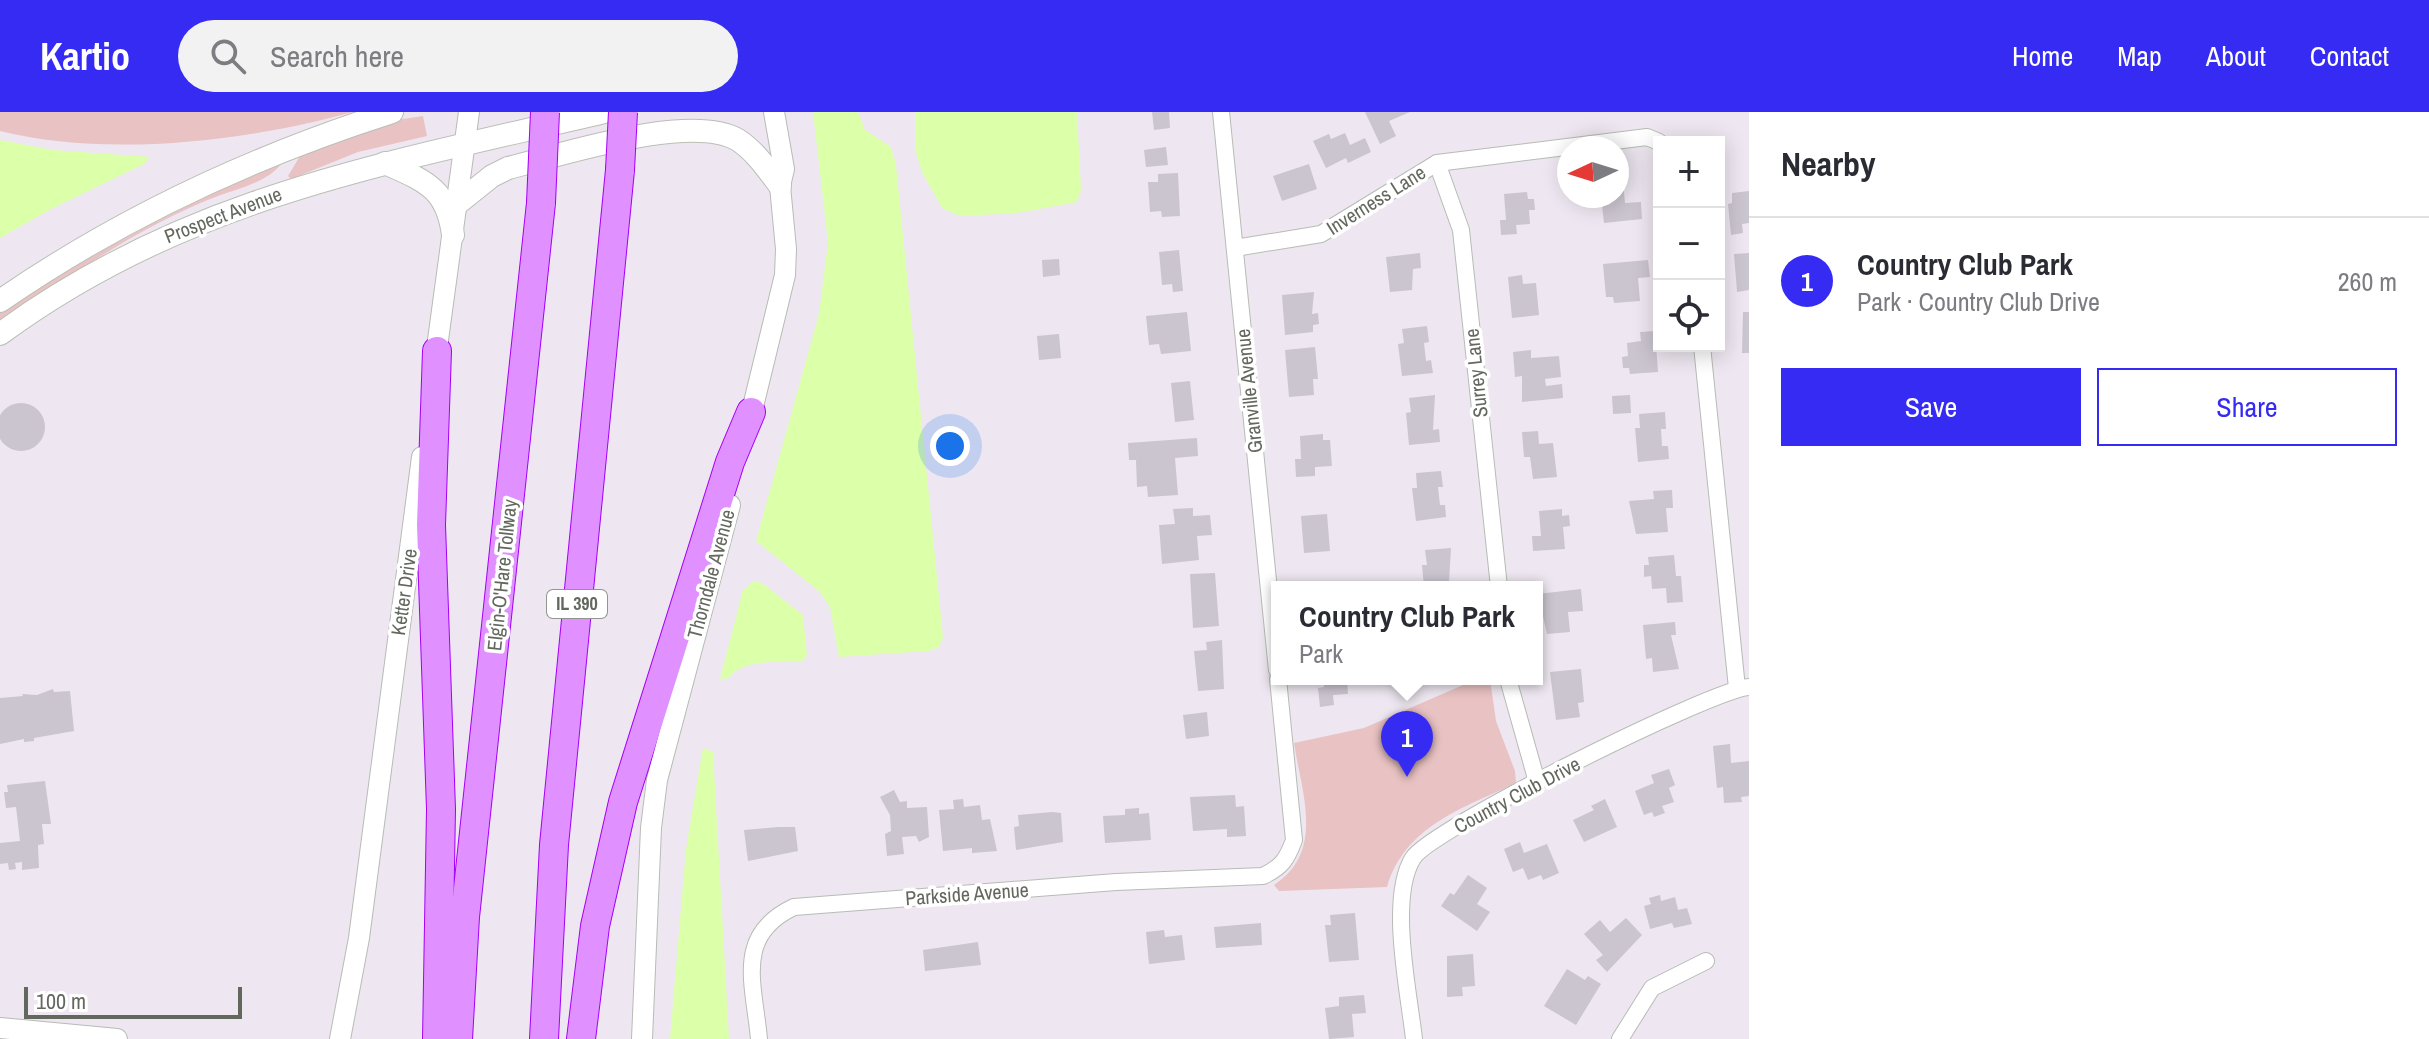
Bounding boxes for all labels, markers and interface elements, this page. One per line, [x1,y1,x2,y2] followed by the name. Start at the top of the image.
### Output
[178,20,738,92] search box
[40,31,130,82] text: Kartio
[206,34,250,78] icon: search
[270,36,404,76] text: Search here
[2012,37,2073,75] text: Home
[2117,37,2162,75] text: Map
[2206,37,2266,75] text: About
[2310,37,2389,75] text: Contact
[1557,136,1629,208] north arrow
[1653,136,1725,352] map controls
[1653,136,1725,208] button: +
[1781,141,1876,187] text: Nearby
[1321,158,1430,241] street label: Inverness Lane
[160,180,285,249] street label: Prospect Avenue
[1653,208,1725,280] button: −
[1857,244,2073,284] text: Country Club Park
[1801,264,1813,299] text: 1
[2338,264,2397,299] text: 260 m
[1653,280,1725,352] button: locate
[1857,284,2100,319] text: Park · Country Club Drive
[1457,327,1494,419] street label: Surrey Lane
[1229,328,1268,454] street label: Granville Avenue
[1781,368,2081,446] button: Save
[2097,368,2397,446] button: Share
[930,426,970,466] your location
[480,497,523,652] street label: Elgin-O'Hare Tollway
[680,506,741,642] street label: Thorndale Avenue
[384,547,423,637] street label: Ketter Drive
[1271,581,1543,685] popup
[547,590,607,618] road number: IL 390
[1299,596,1515,636] text: Country Club Park
[1299,636,1343,671] text: Park
[1381,711,1433,777] pin: 1
[1449,750,1585,839] street label: Country Club Drive
[904,876,1030,911] street label: Parkside Avenue
[24,983,242,1019] scale bar
[36,986,86,1016] text: 100 m

